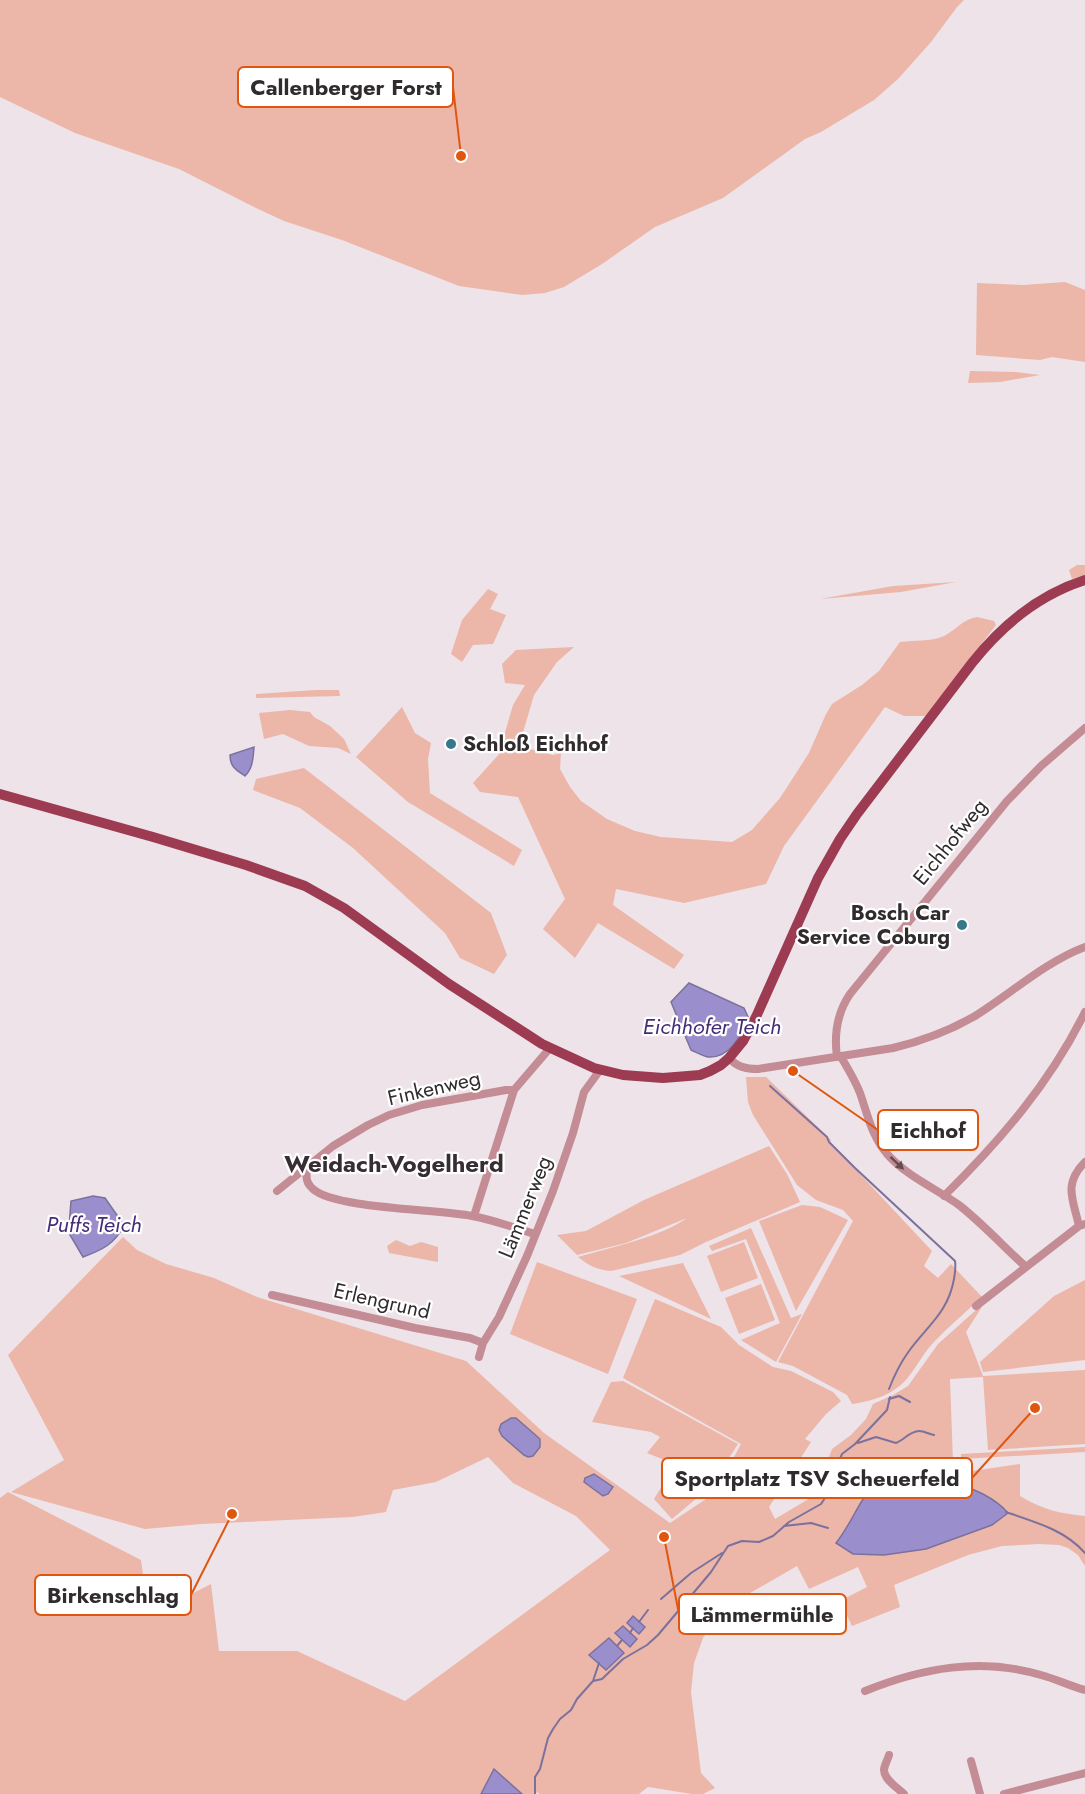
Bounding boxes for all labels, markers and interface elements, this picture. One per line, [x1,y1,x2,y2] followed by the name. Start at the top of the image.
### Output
[238,67,453,107] callout: Callenberger Forst
[250,71,442,103] text: Callenberger Forst
[463,729,609,759] place label: Schloß Eichhof
[444,737,458,751] marker: Schloß Eichhof
[906,792,994,892] street label: Eichhofweg
[797,898,950,952] place label: Bosch Car Service Coburg
[955,918,969,932] marker: Bosch Car Service Coburg
[643,1010,781,1042] water label: Eichhofer Teich
[385,1063,483,1113] street label: Finkenweg
[878,1110,978,1150] callout: Eichhof
[890,1114,967,1146] text: Eichhof
[284,1146,504,1181] district label: Weidach-Vogelherd
[491,1151,559,1263] street label: Lämmerweg
[889,1156,904,1170] one-way arrow
[46,1208,142,1240] water label: Puffs Teich
[331,1275,433,1327] street label: Erlengrund
[662,1458,972,1498] callout: Sportplatz TSV Scheuerfeld
[674,1462,960,1494] text: Sportplatz TSV Scheuerfeld
[35,1575,191,1615] callout: Birkenschlag
[47,1579,179,1611] text: Birkenschlag
[679,1594,846,1634] callout: Lämmermühle
[690,1598,834,1630] text: Lämmermühle

